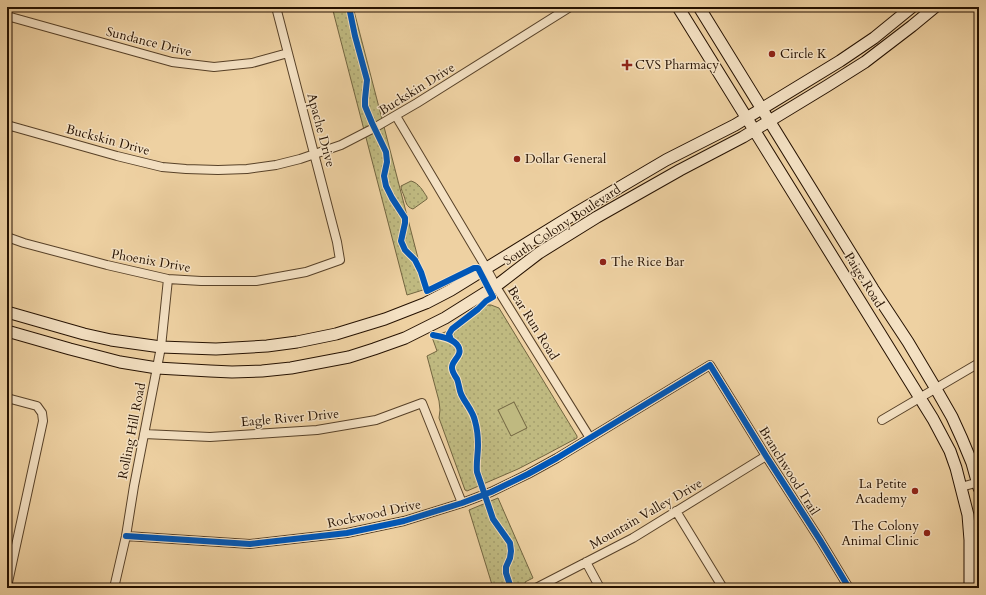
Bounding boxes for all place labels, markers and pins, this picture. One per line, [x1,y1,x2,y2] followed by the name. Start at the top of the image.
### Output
[780,45,827,63] place label: Circle K
[767,49,777,59] marker: Circle K
[635,56,719,74] place label: CVS Pharmacy
[622,60,632,70] marker: CVS Pharmacy
[525,150,607,168] place label: Dollar General
[512,154,522,164] marker: Dollar General
[611,253,685,271] place label: The Rice Bar
[598,257,608,267] marker: The Rice Bar
[856,475,907,508] place label: La Petite Academy
[910,486,920,496] marker: La Petite Academy
[841,517,919,550] place label: The Colony Animal Clinic
[922,528,932,538] marker: The Colony Animal Clinic

